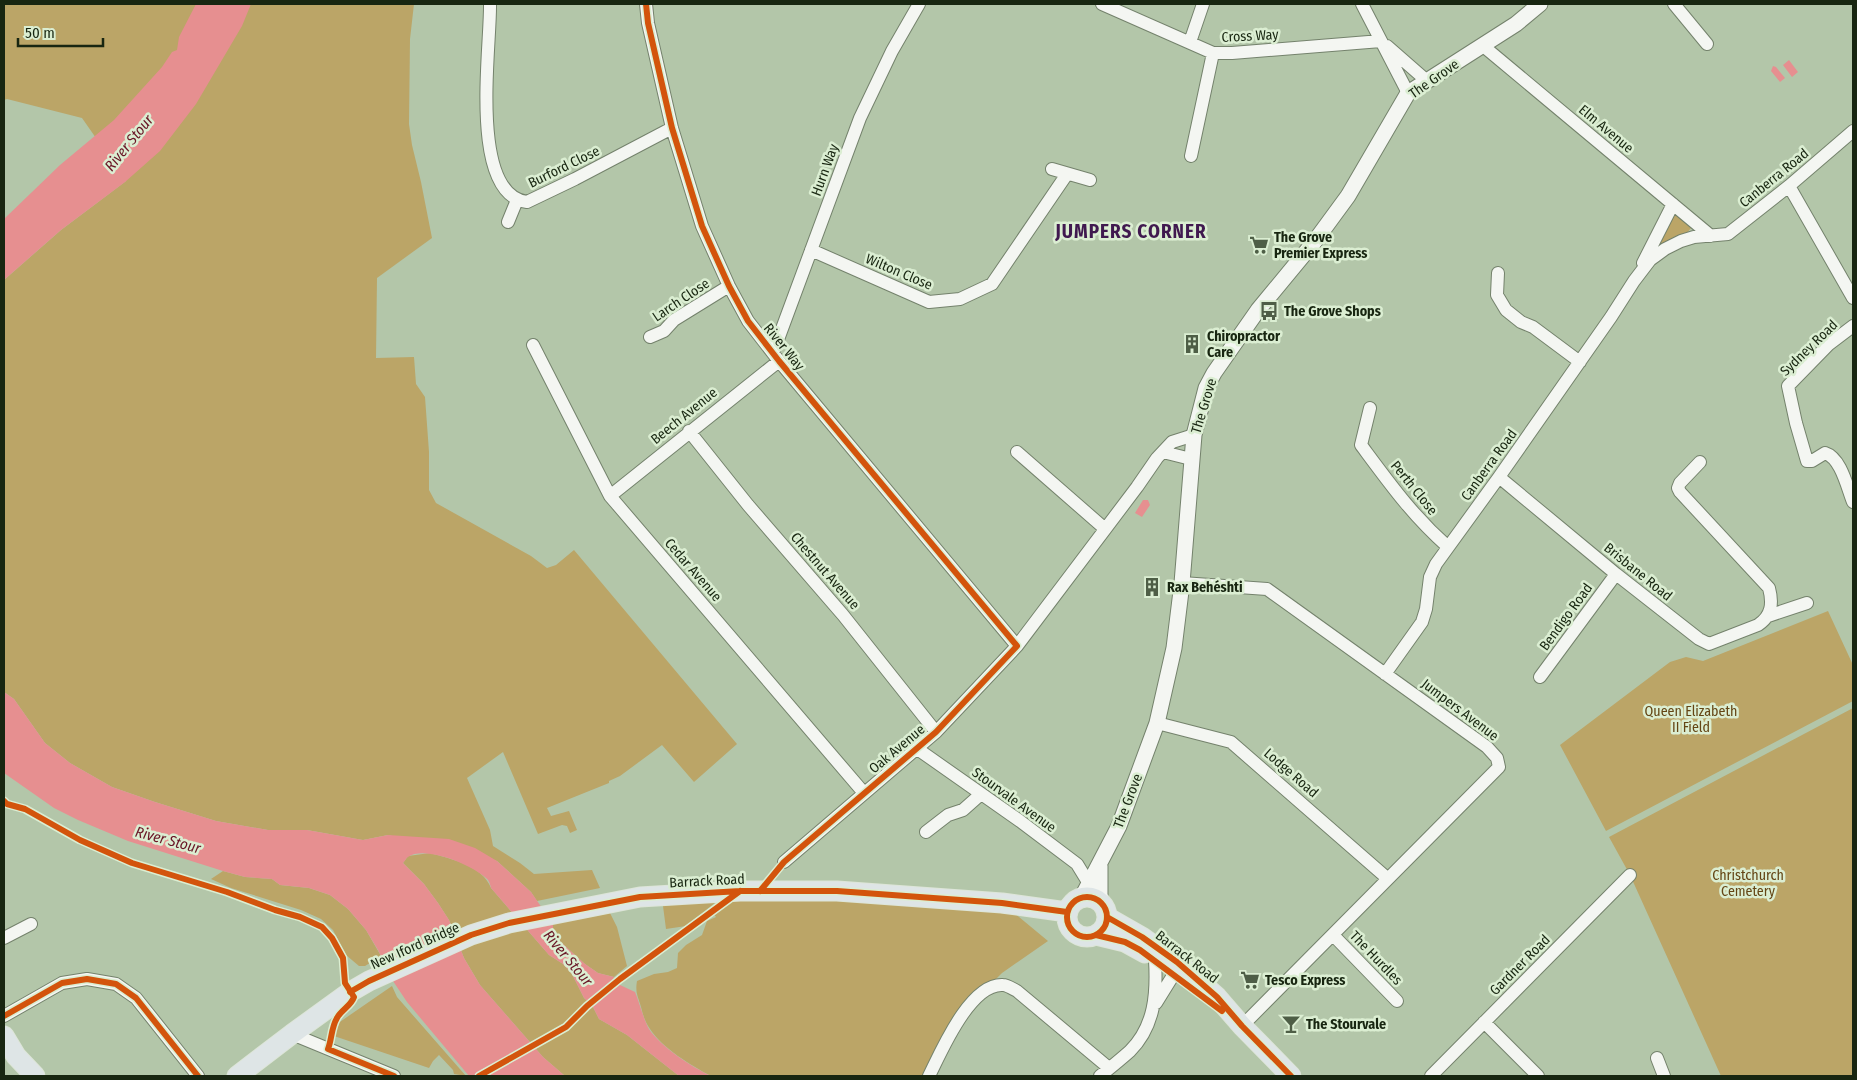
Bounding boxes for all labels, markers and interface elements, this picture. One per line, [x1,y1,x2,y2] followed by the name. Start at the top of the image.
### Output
[18,15,102,47] scale bar
[25,24,55,42] text: 50 m
[1221,26,1280,46] street label: Cross Way
[1406,56,1462,102] street label: The Grove
[1575,101,1637,157] street label: Elm Avenue
[101,111,158,175] water label: River Stour
[808,141,843,198] street label: Hurn Way
[525,142,603,192] street label: Burford Close
[1736,145,1812,211] street label: Canberra Road
[1054,220,1207,243] district label: JUMPERS CORNER
[1274,229,1367,262] place label: The Grove Premier Express
[1248,234,1270,256] supermarket icon: The Grove Premier Express
[863,250,935,294] street label: Wilton Close
[649,275,713,325] street label: Larch Close
[1258,300,1280,322] bus stop icon: The Grove Shops
[1284,303,1381,320] place label: The Grove Shops
[1777,316,1841,380] street label: Sydney Road
[760,320,809,374] street label: River Way
[1207,328,1281,361] place label: Chiropractor Care
[1181,333,1203,355] building icon: Chiropractor Care
[1188,376,1220,436] street label: The Grove
[647,384,721,448] street label: Beech Avenue
[1457,426,1521,504] street label: Canberra Road
[1387,457,1441,519] street label: Perth Close
[787,529,863,613] street label: Chestnut Avenue
[661,535,725,605] street label: Cedar Avenue
[1600,539,1676,605] street label: Brisbane Road
[1141,576,1163,598] building icon: Rax Behéshti
[1167,579,1243,596] place label: Rax Behéshti
[1536,580,1596,654] street label: Bendigo Road
[1418,675,1502,745] street label: Jumpers Avenue
[1645,703,1737,736] park label: Queen Elizabeth II Field
[866,721,928,777] street label: Oak Avenue
[1260,745,1322,801] street label: Lodge Road
[969,764,1059,836] street label: Stourvale Avenue
[1110,771,1146,831] street label: The Grove
[133,823,203,858] water label: River Stour
[1712,867,1784,900] park label: Christchurch Cemetery
[669,871,745,891] street label: Barrack Road
[368,919,462,973] street label: New Iford Bridge
[540,927,597,990] water label: River Stour
[1152,927,1222,987] street label: Barrack Road
[1346,927,1406,989] street label: The Hurdles
[1486,931,1554,999] street label: Gardner Road
[1239,969,1261,991] supermarket icon: Tesco Express
[1265,972,1345,989] place label: Tesco Express
[1280,1013,1302,1035] bar icon: The Stourvale
[1306,1016,1386,1033] place label: The Stourvale

